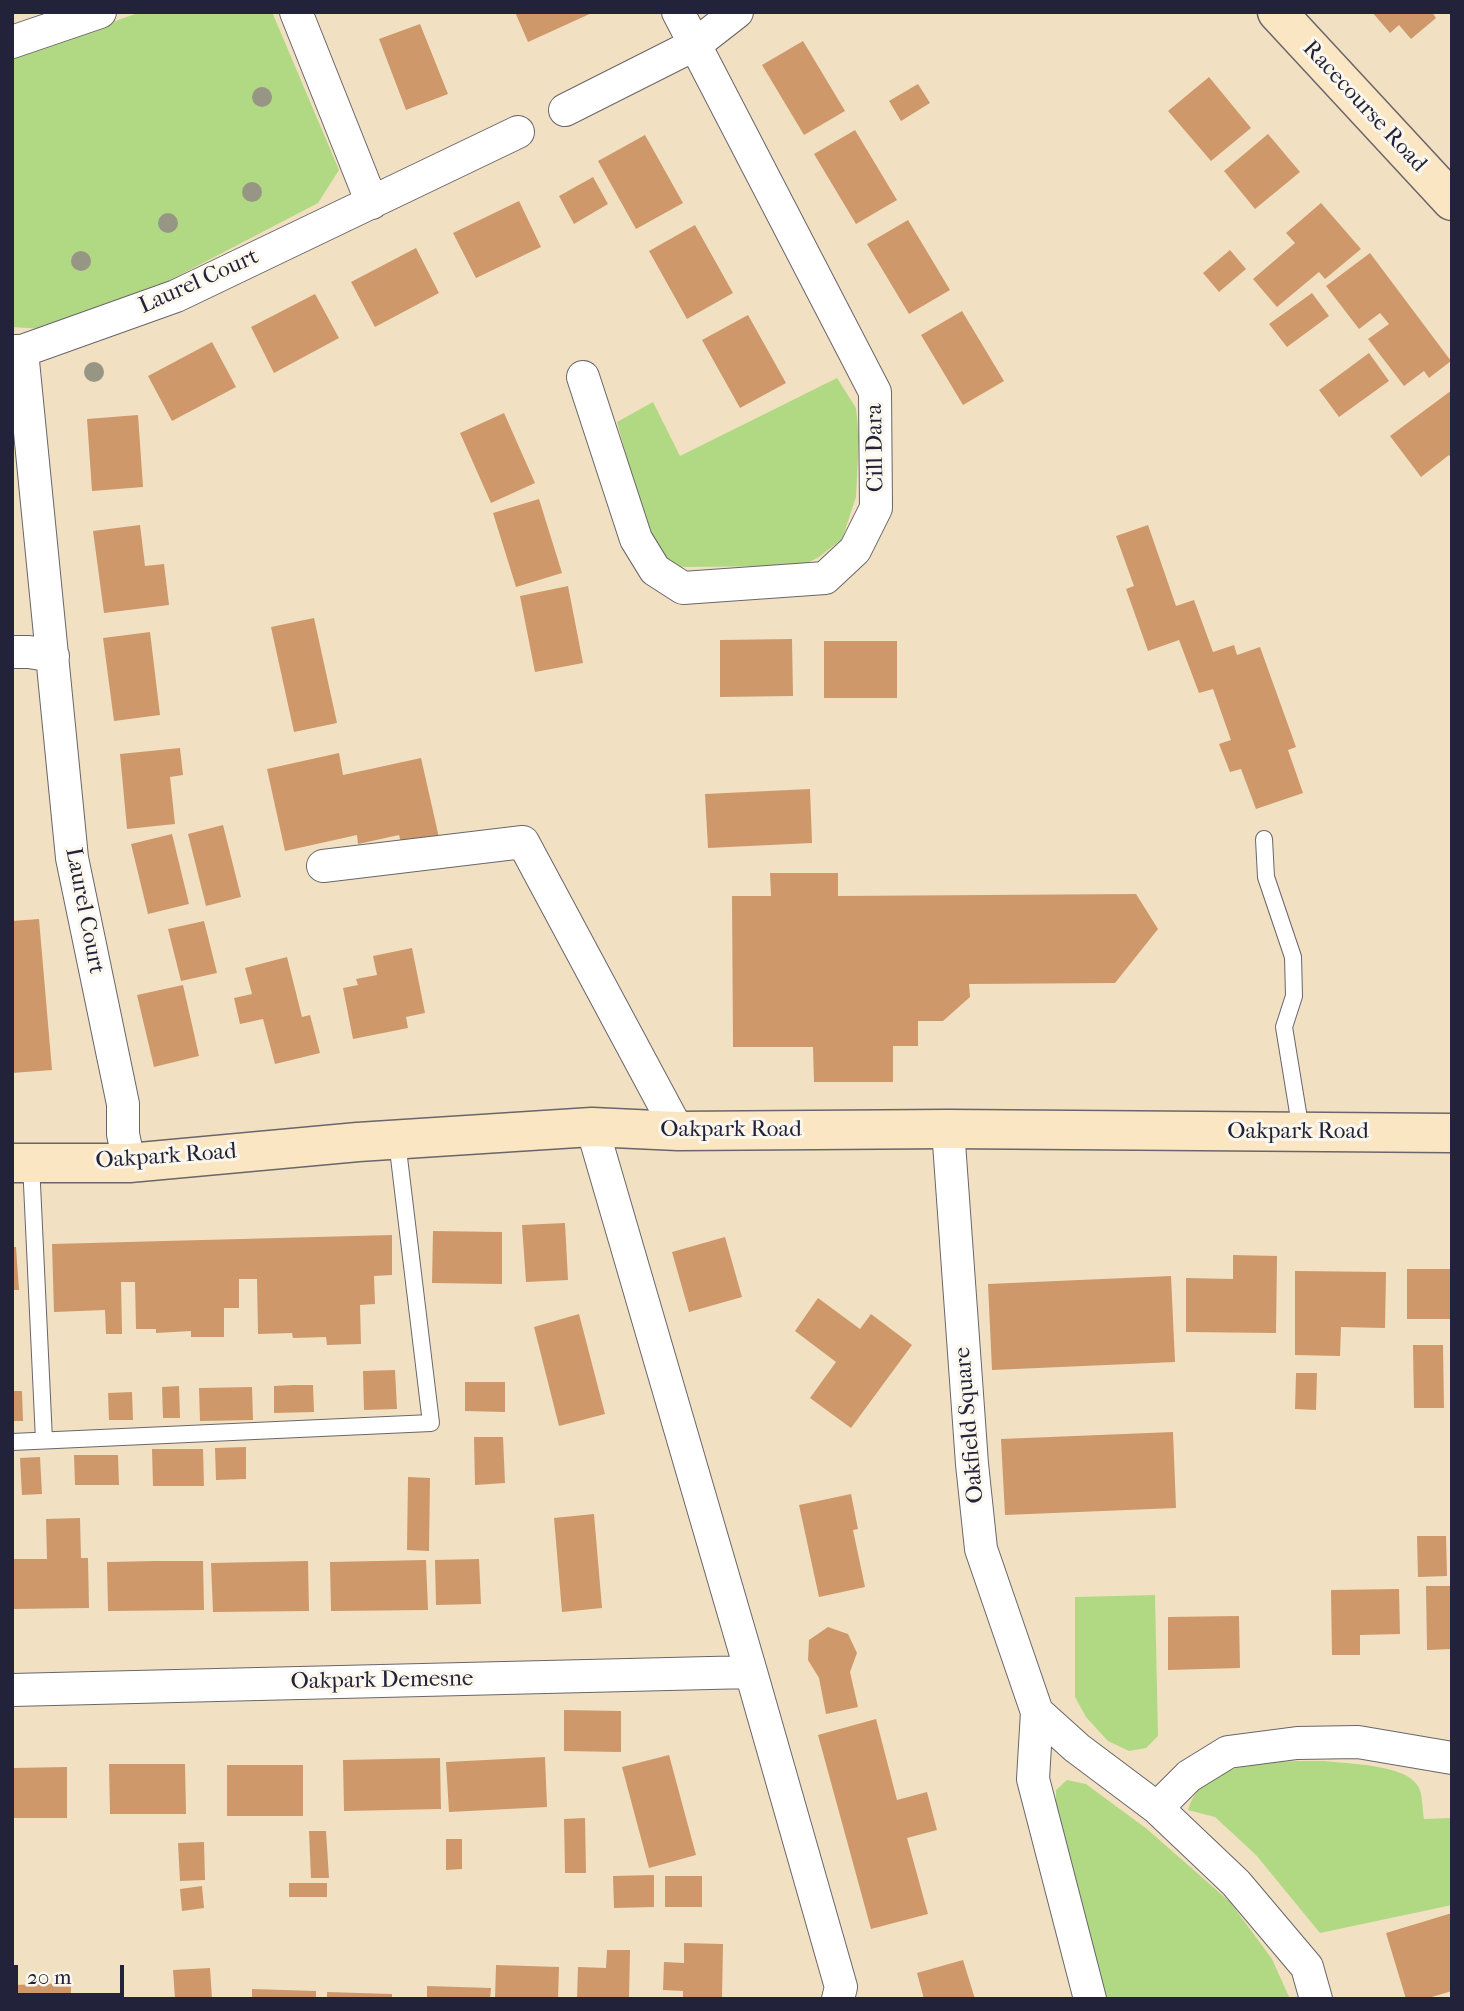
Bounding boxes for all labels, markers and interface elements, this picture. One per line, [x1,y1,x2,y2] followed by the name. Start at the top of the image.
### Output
[1296,36,1432,178] street label: Racecourse Road
[135,243,263,321] street label: Laurel Court
[861,404,891,492] street label: Cill Dara
[58,846,110,976] street label: Laurel Court
[660,1116,802,1144] street label: Oakpark Road
[1227,1118,1369,1146] street label: Oakpark Road
[95,1138,237,1176] street label: Oakpark Road
[949,1346,991,1504] street label: Oakfield Square
[290,1666,474,1696] street label: Oakpark Demesne
[18,1952,128,1996] scale bar
[27,1965,71,1989] text: 20 m

